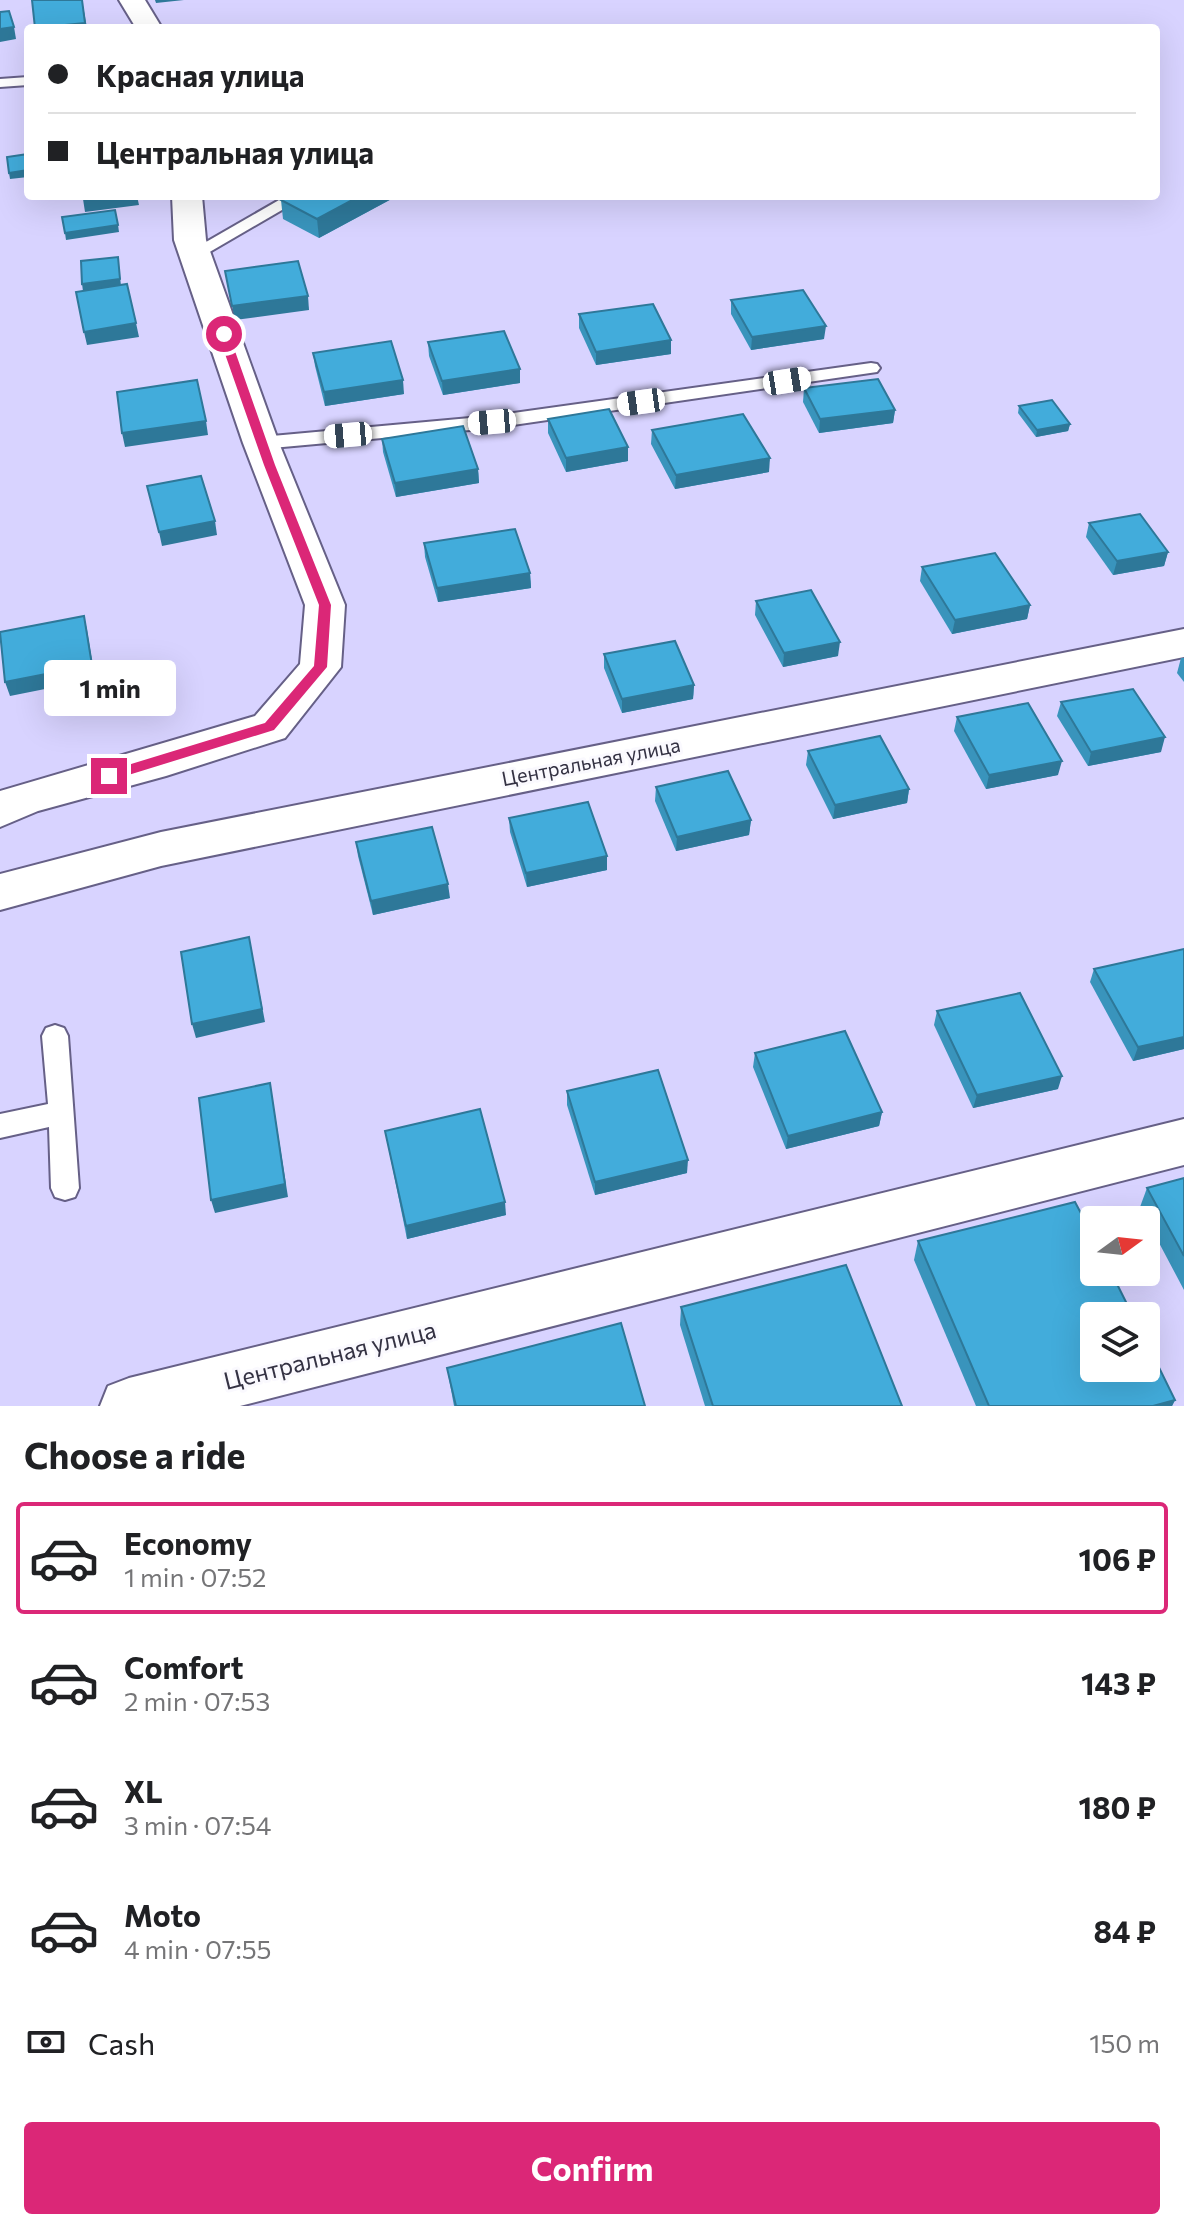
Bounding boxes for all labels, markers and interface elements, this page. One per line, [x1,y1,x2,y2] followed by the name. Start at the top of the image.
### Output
[96,56,304,93] text: Красная улица
[96,133,374,170] text: Центральная улица
[206,316,242,352] route start
[761,365,813,397] car
[616,387,666,417] car
[467,408,517,436] car
[323,421,373,449] car
[43,660,175,716] callout: 1 min
[79,672,141,703] text: 1 min
[500,732,682,790] street label: Центральная улица
[91,758,127,794] route end
[1080,1206,1160,1286] north arrow
[1080,1206,1160,1382] map controls
[1080,1302,1160,1382] button: layers
[221,1314,439,1395] street label: Центральная улица
[24,1432,245,1476] text: Choose a ride
[28,1522,100,1594] icon: car
[124,1524,252,1561] text: Economy
[1078,1540,1156,1577] text: 106 ₽
[124,1561,267,1592] text: 1 min · 07:52
[28,1646,100,1718] icon: car
[124,1648,243,1685] text: Comfort
[1081,1664,1156,1701] text: 143 ₽
[124,1685,270,1716] text: 2 min · 07:53
[28,1770,100,1842] icon: car
[124,1772,163,1809] text: XL
[1078,1788,1156,1825] text: 180 ₽
[124,1809,271,1840] text: 3 min · 07:54
[28,1894,100,1966] icon: car
[124,1896,201,1933] text: Moto
[1094,1912,1156,1949] text: 84 ₽
[124,1933,272,1964] text: 4 min · 07:55
[24,2020,68,2064] icon: cash
[88,2024,155,2061] text: Cash
[1089,2027,1160,2058] text: 150 m
[24,2122,1160,2214] button: Confirm

